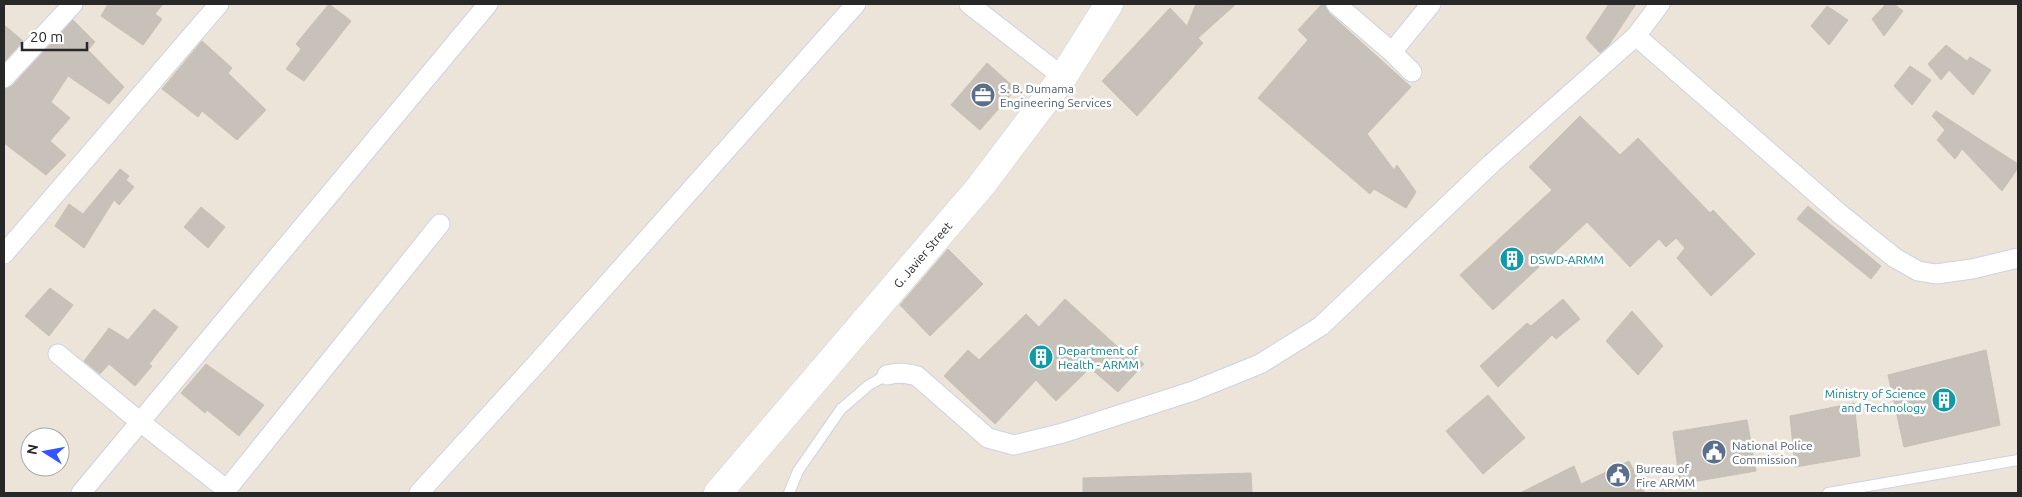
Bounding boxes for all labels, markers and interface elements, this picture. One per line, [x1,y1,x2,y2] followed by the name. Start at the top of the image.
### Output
[22,20,88,52] scale bar
[30,28,63,45] text: 20 m
[970,82,996,108] office icon: S. B. Dumama Engineering Services
[1000,82,1111,109] place label: S. B. Dumama Engineering Services
[891,219,954,290] street label: G. Javier Street
[1499,246,1525,272] building icon: DSWD-ARMM
[1530,253,1604,266] place label: DSWD-ARMM
[1028,344,1054,370] building icon: Department of Health - ARMM
[1058,344,1139,371] place label: Department of Health - ARMM
[1825,387,1926,414] place label: Ministry of Science and Technology
[1931,387,1957,413] building icon: Ministry of Science and Technology
[20,427,70,477] north arrow
[1701,439,1727,465] public building icon: National Police Commission
[1732,439,1813,466] place label: National Police Commission
[23,443,41,456] text: N
[1605,462,1631,488] public building icon: Bureau of Fire ARMM
[1636,462,1695,489] place label: Bureau of Fire ARMM

